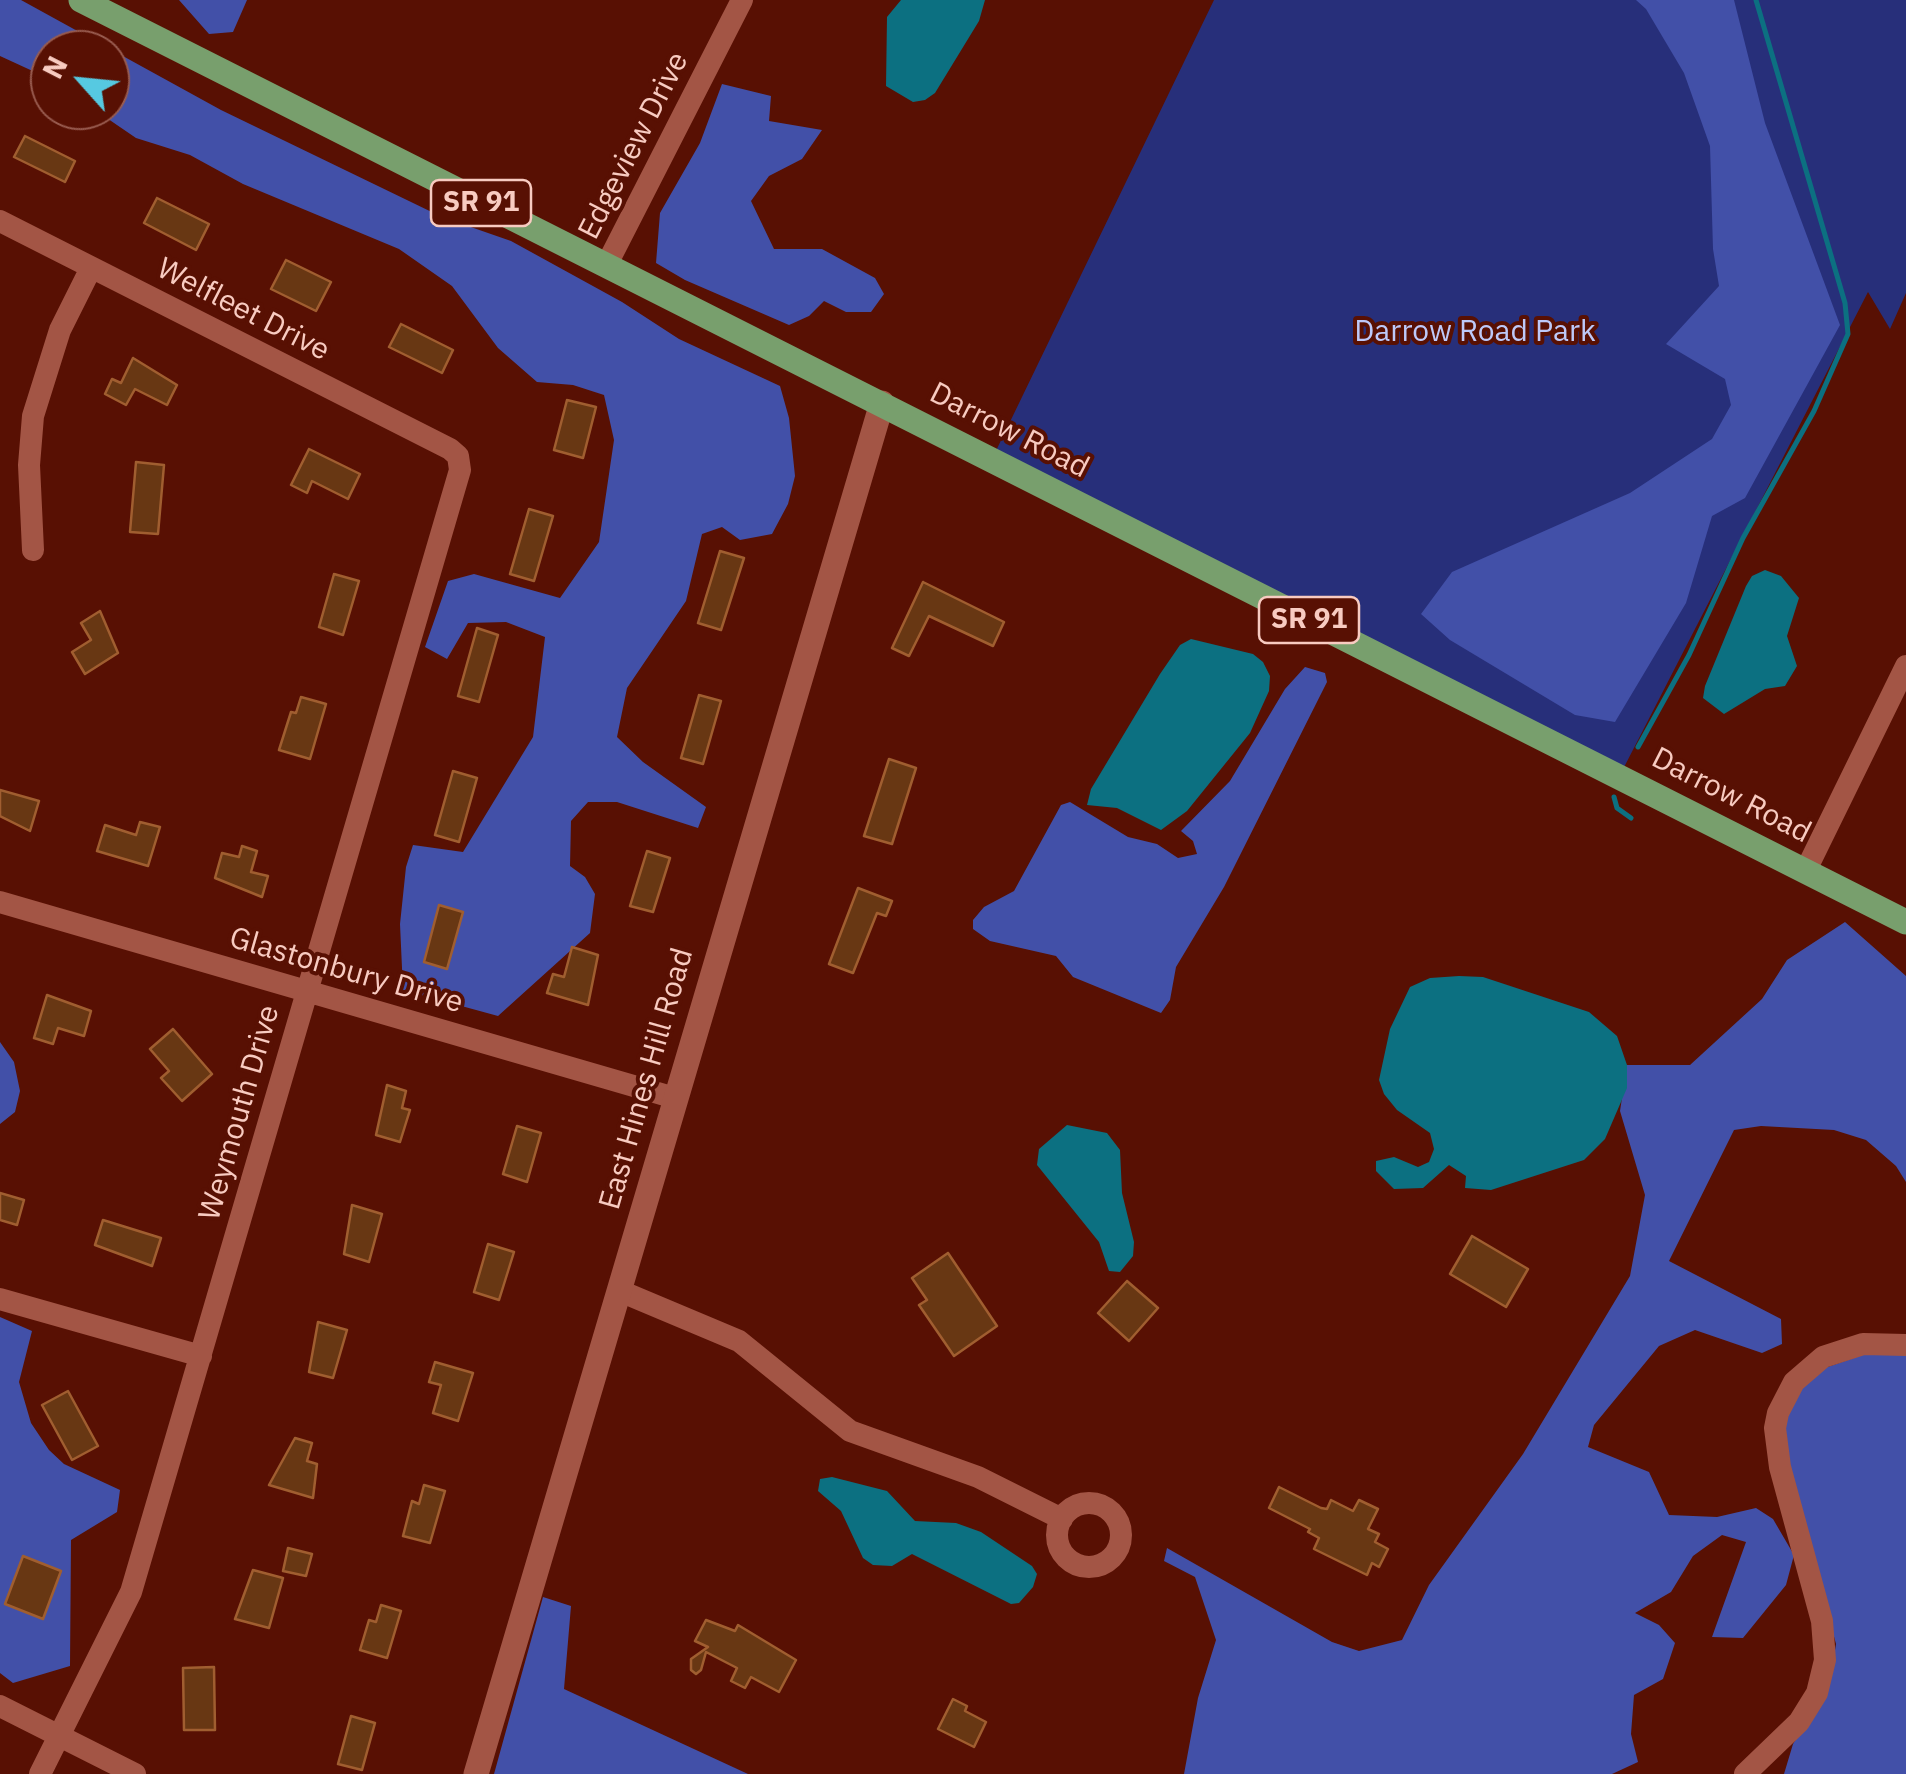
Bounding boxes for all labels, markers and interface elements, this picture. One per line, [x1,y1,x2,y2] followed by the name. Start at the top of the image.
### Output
[30,30,130,130] north arrow
[571,47,697,245] street label: Edgeview Drive
[34,50,76,84] text: N
[431,180,531,226] road number: SR 91
[151,251,335,369] street label: Welfleet Drive
[1354,314,1596,350] park label: Darrow Road Park
[923,376,1095,486] street label: Darrow Road
[1259,597,1359,643] road number: SR 91
[1645,741,1817,851] street label: Darrow Road
[225,920,467,1022] street label: Glastonbury Drive
[592,944,702,1214] street label: East Hines Hill Road
[192,1001,288,1225] street label: Weymouth Drive

